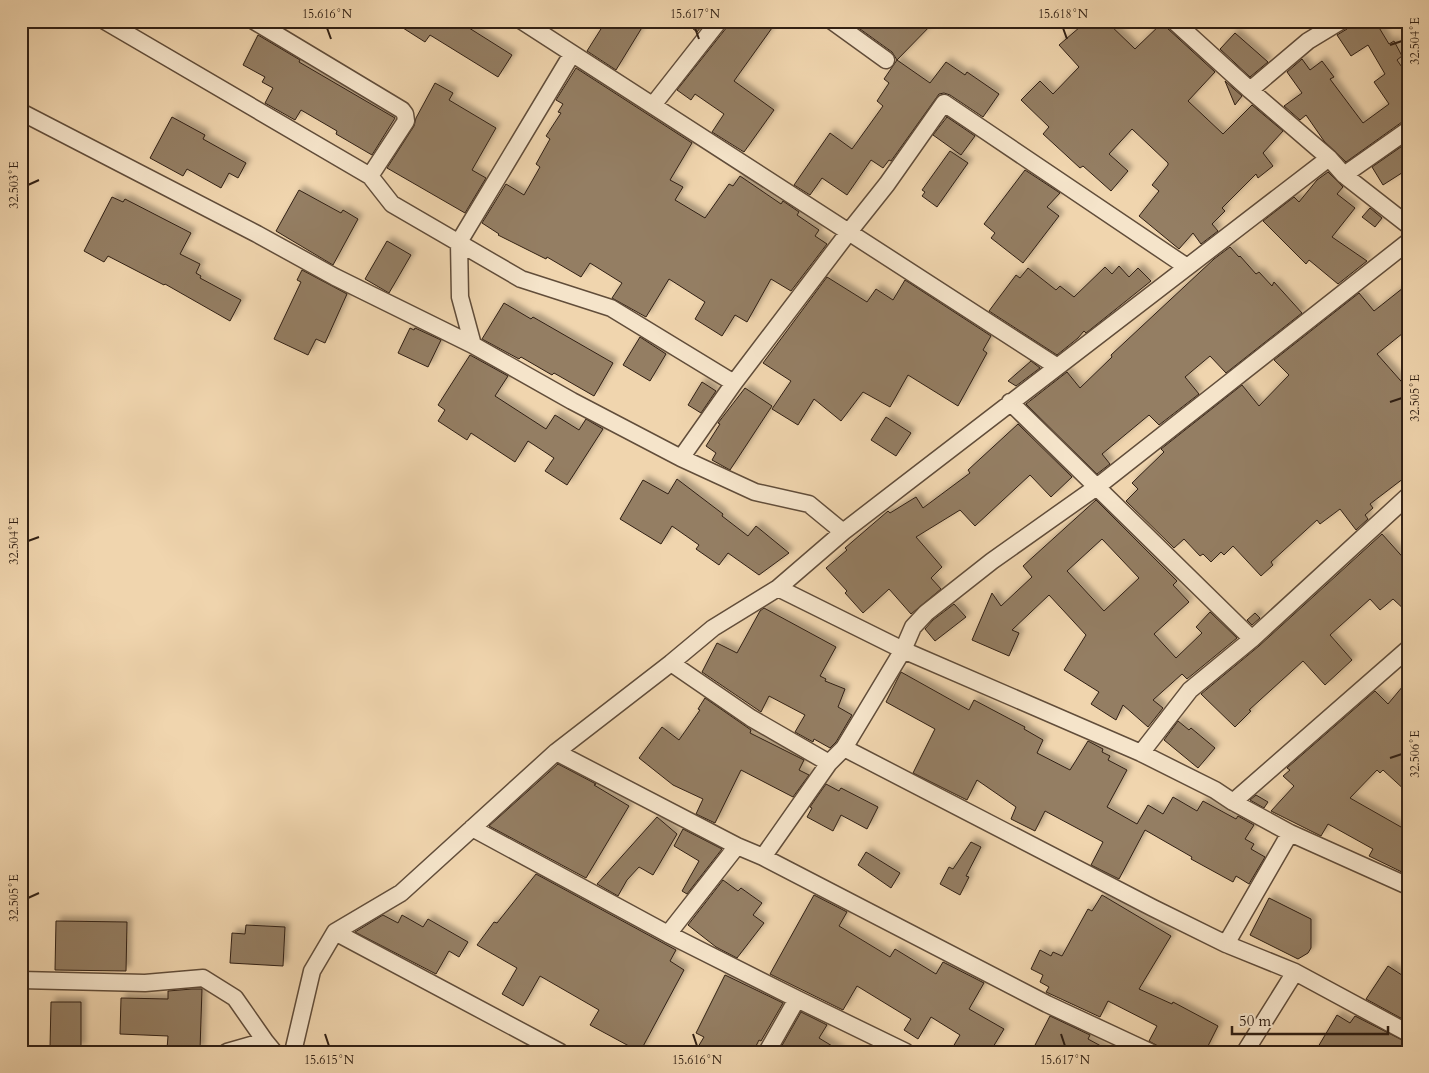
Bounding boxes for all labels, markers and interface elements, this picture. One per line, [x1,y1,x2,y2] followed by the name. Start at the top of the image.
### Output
[302,6,353,22] text: 15.616°N
[670,6,721,22] text: 15.617°N
[1038,6,1089,22] text: 15.618°N
[1407,17,1423,65] text: 32.504°E
[6,161,22,209] text: 32.503°E
[1407,374,1423,422] text: 32.505°E
[6,517,22,565] text: 32.504°E
[1407,730,1423,778] text: 32.506°E
[6,874,22,922] text: 32.505°E
[1232,1003,1388,1035] scale bar
[1239,1011,1271,1031] text: 50 m
[304,1052,355,1068] text: 15.615°N
[672,1052,723,1068] text: 15.616°N
[1040,1052,1091,1068] text: 15.617°N

